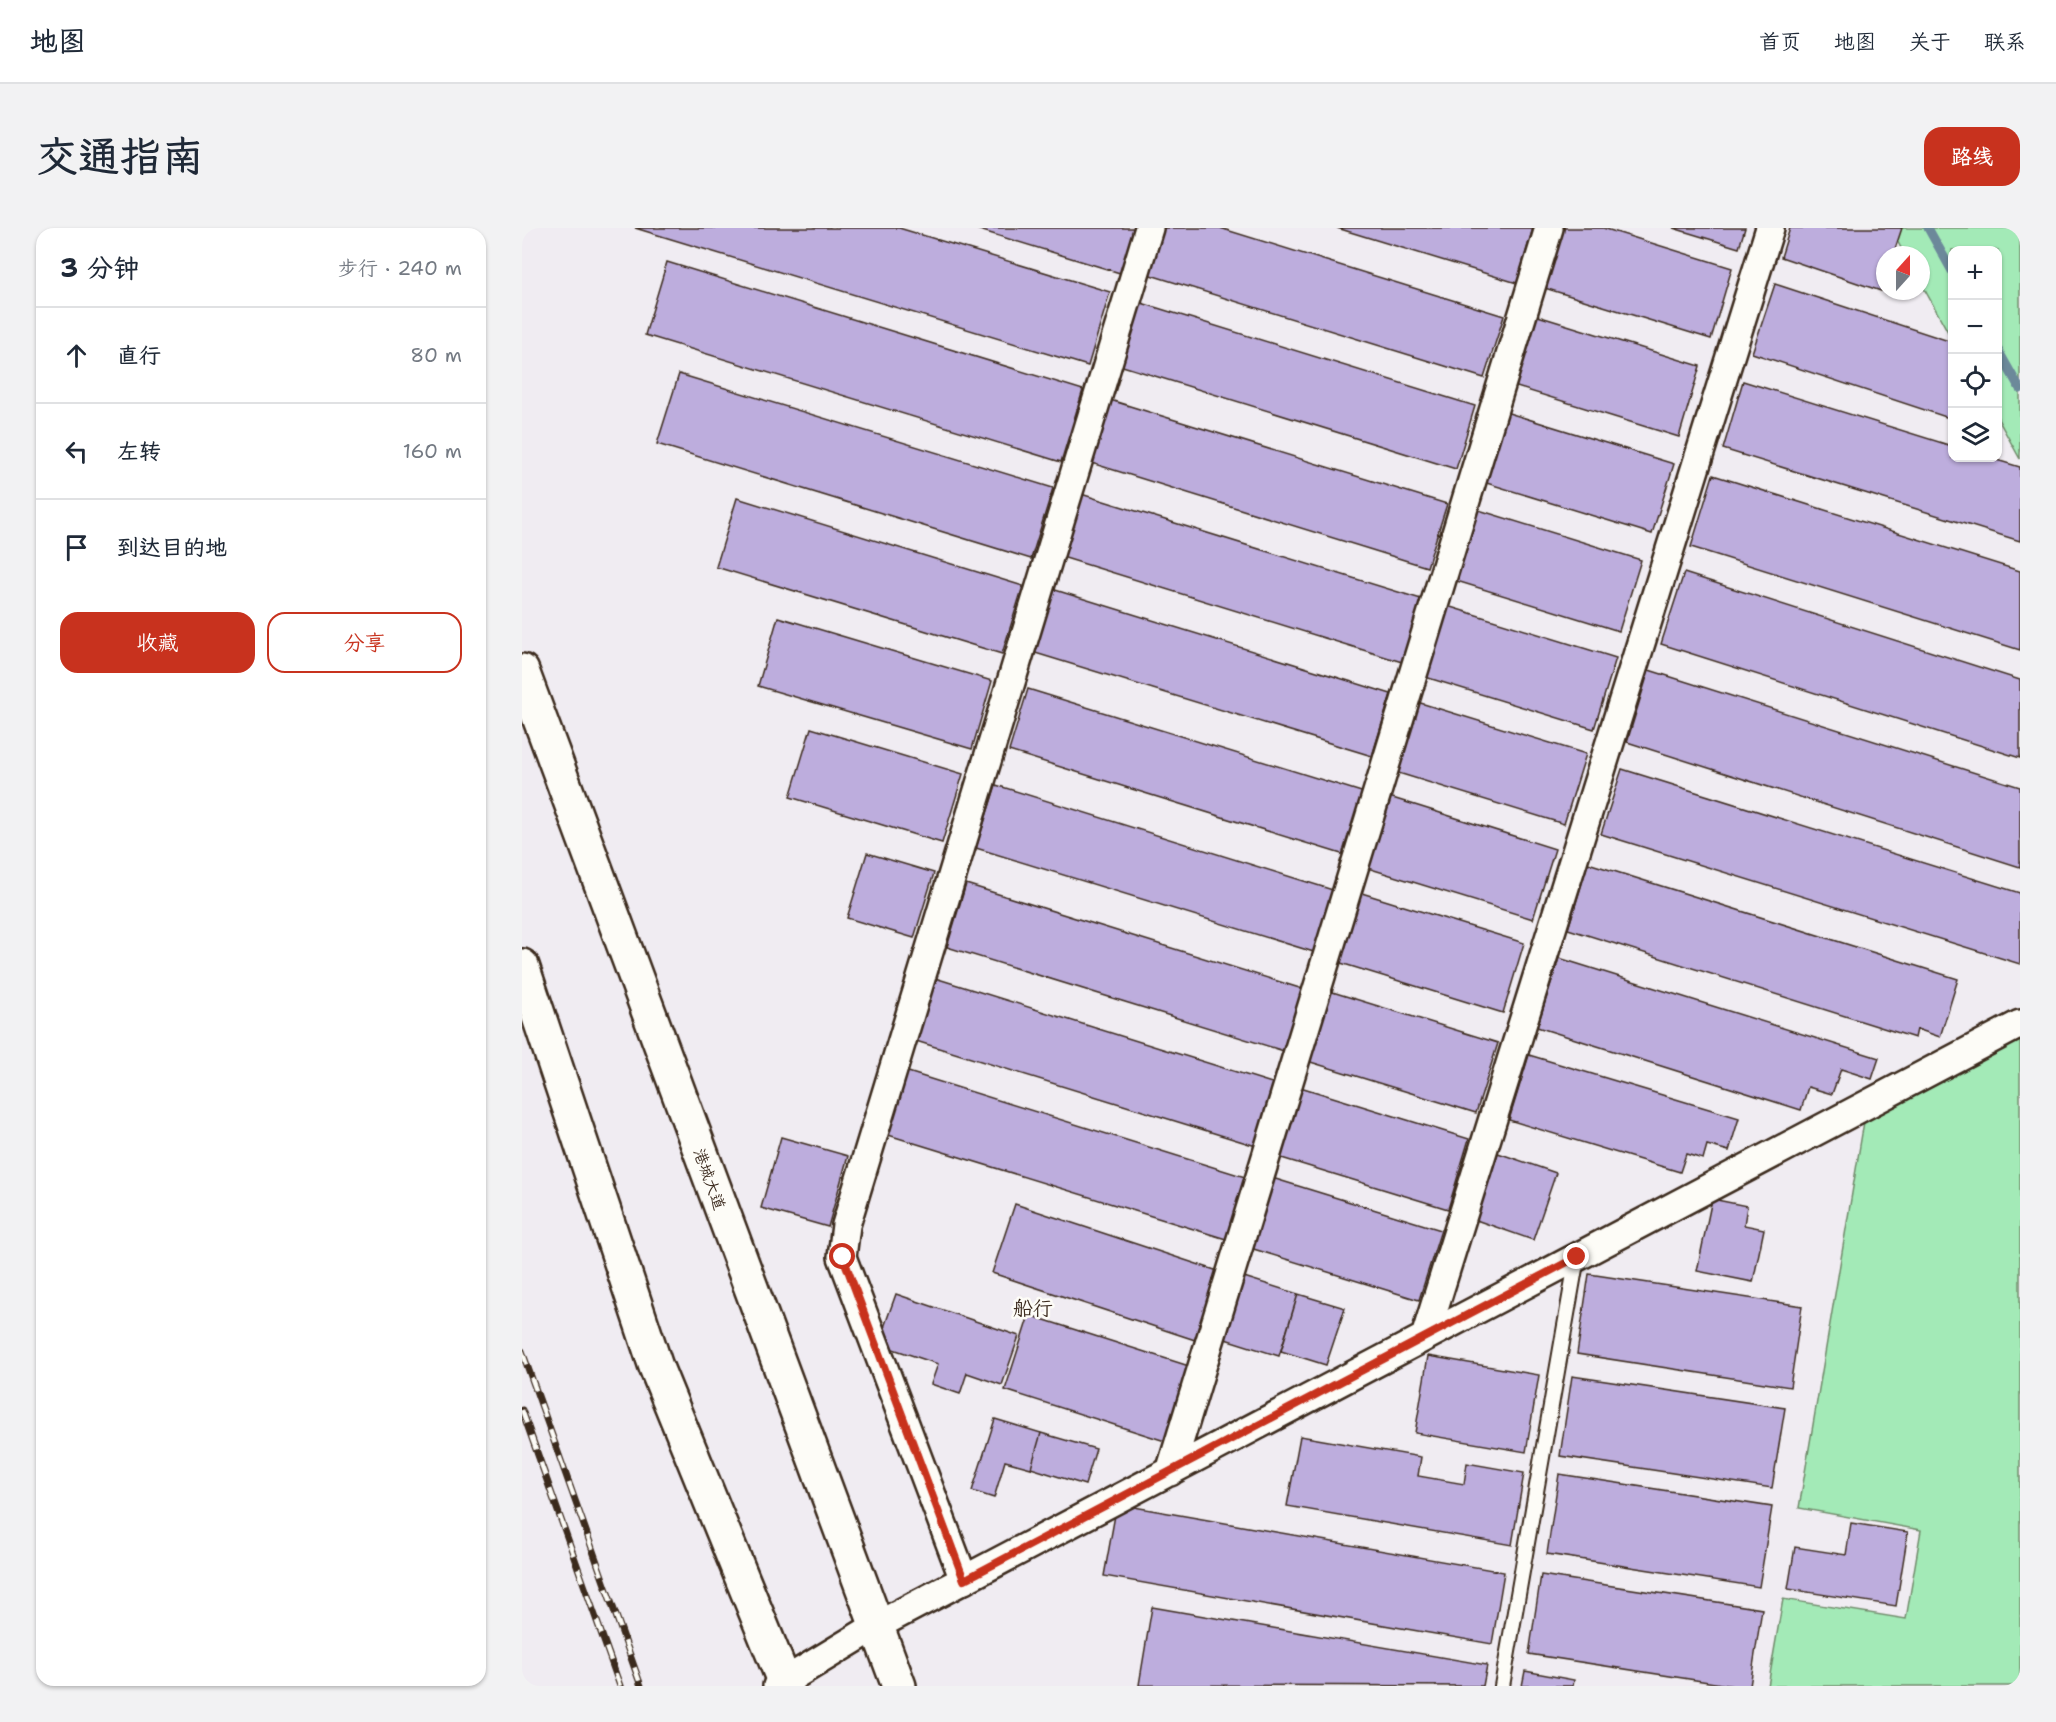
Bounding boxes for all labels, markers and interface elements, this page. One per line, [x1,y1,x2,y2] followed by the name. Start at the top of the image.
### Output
[30,22,86,60] text: 地图
[1759,28,1801,56] text: 首页
[1834,28,1876,56] text: 地图
[1909,28,1951,56] text: 关于
[1984,28,2026,56] text: 联系
[1924,127,2020,186] button: 路线
[36,128,204,184] text: 交通指南
[1876,246,1930,300] north arrow
[1948,246,2002,462] map controls
[1948,246,2002,300] button: +
[60,250,139,285] text: 3 分钟
[338,255,462,281] text: 步行 · 240 m
[1948,300,2002,354] button: −
[60,339,93,372] icon: ahead
[117,341,161,370] text: 直行
[410,342,462,368] text: 80 m
[1948,354,2002,408] button: locate
[1948,408,2002,462] button: layers
[60,435,93,468] icon: left
[117,437,161,466] text: 左转
[403,438,462,464] text: 160 m
[60,531,93,564] icon: arrive
[117,533,227,562] text: 到达目的地
[60,612,255,673] button: 收藏
[267,612,462,673] button: 分享
[689,1146,730,1213] street label: 港城大道
[829,1243,855,1269] route start
[1563,1243,1589,1269] route end
[1013,1295,1053,1321] district label: 船行

